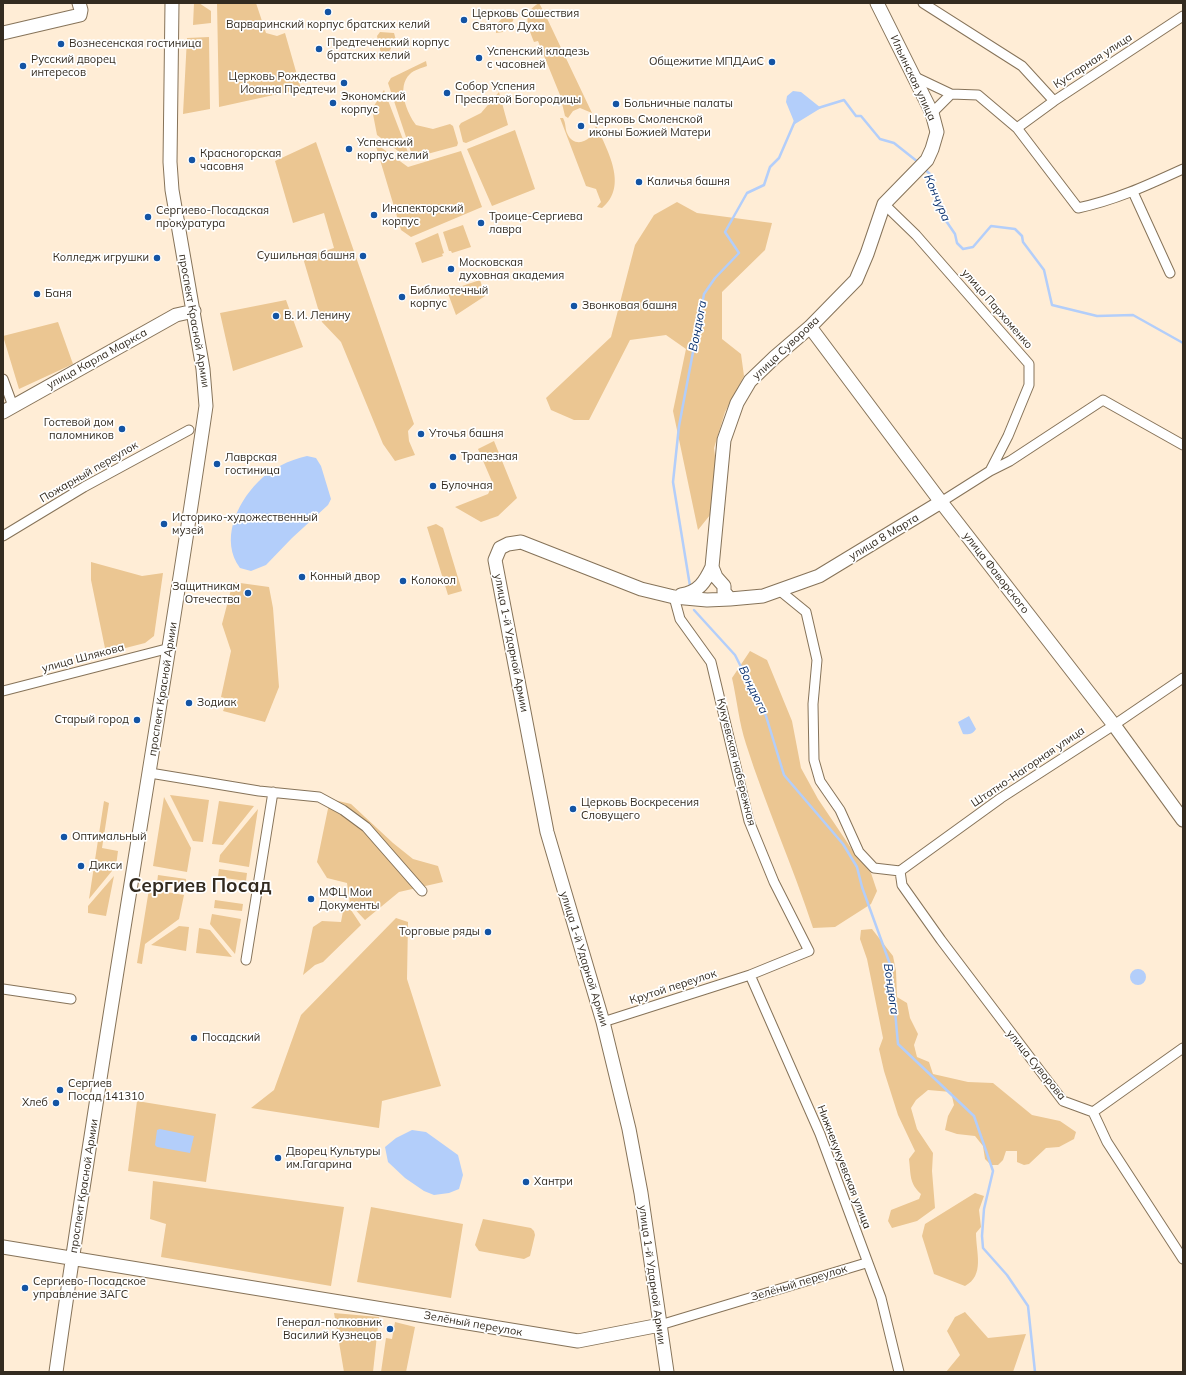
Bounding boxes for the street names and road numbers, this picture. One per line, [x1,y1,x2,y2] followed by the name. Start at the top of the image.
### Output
[1051,31,1135,91] street label: Кустарная улица
[887,33,939,123] street label: Ильинская улица
[176,253,212,389] street label: проспект Красной Армии
[959,266,1035,352] street label: улица Пархоменко
[750,314,822,382] street label: улица Суворова
[45,326,149,392] street label: улица Карла Маркса
[38,439,140,505] street label: Пожарный переулок
[847,511,921,563] street label: улица 8 Марта
[960,530,1032,616] street label: улица Фаворского
[491,573,531,713] street label: улица 1-й Ударной Армии
[146,621,180,757] street label: проспект Красной Армии
[40,641,126,675] street label: улица Шлякова
[714,697,758,827] street label: Кукуевская набережная
[969,724,1087,810] street label: Штатно-Нагорная улица
[557,890,611,1028] street label: улица 1-й Ударной Армии
[628,967,718,1007] street label: Крутой переулок
[1004,1027,1068,1103] street label: улица Суворова
[814,1103,874,1231] street label: Нижнекукуевская улица
[67,1118,101,1254] street label: проспект Красной Армии
[636,1204,668,1346] street label: улица 1-й Ударной Армии
[749,1262,849,1304] street label: Зелёный переулок
[423,1309,523,1339] street label: Зелёный переулок

